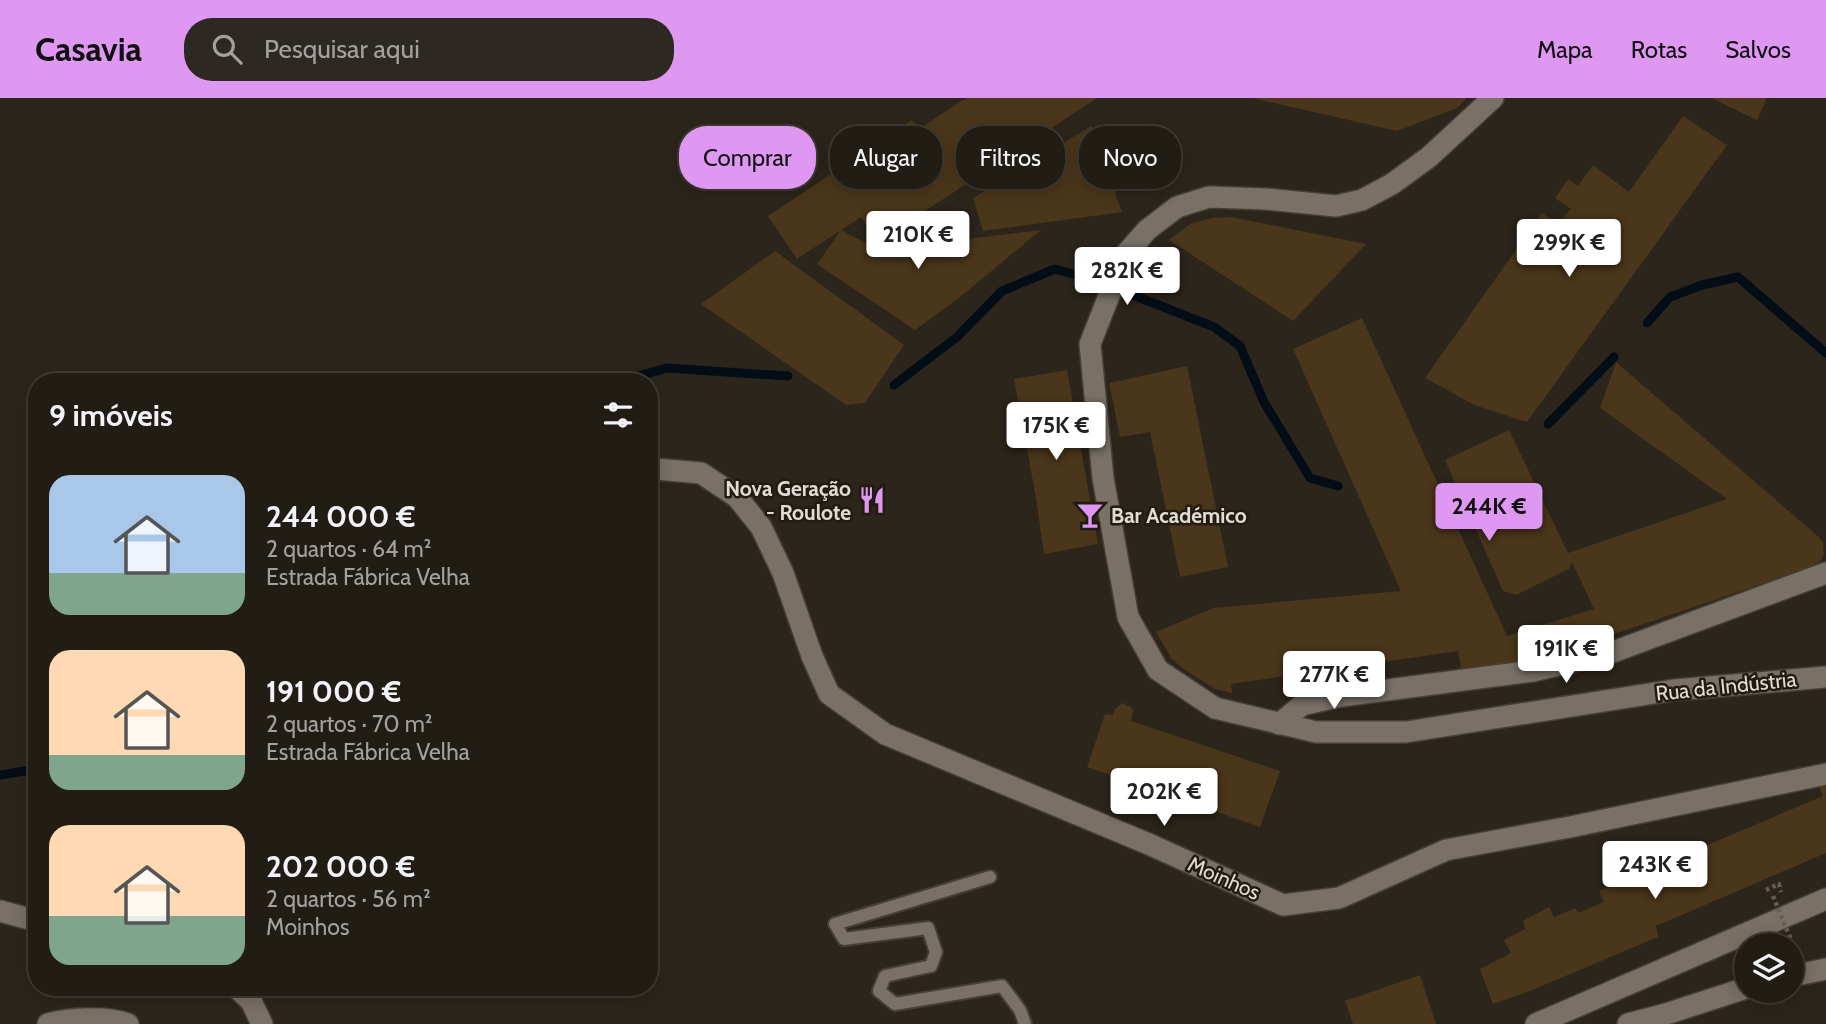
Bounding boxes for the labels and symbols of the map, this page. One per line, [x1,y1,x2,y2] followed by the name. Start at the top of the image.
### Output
[861,212,975,271] pin: 210K €
[1512,220,1626,279] pin: 299K €
[1070,248,1184,307] pin: 282K €
[999,402,1113,462] pin: 175K €
[725,476,851,525] place label: Nova Geração - Roulote
[1432,484,1546,543] pin: 244K €
[857,485,887,515] restaurant icon: Nova Geração - Roulote
[1075,500,1105,530] bar icon: Bar Académico
[1111,503,1247,528] place label: Bar Académico
[1509,626,1623,685] pin: 191K €
[1277,652,1391,711] pin: 277K €
[1654,666,1798,706] street label: Rua da Indústria
[1107,768,1221,828] pin: 202K €
[1598,842,1712,901] pin: 243K €
[1184,851,1264,905] street label: Moinhos

